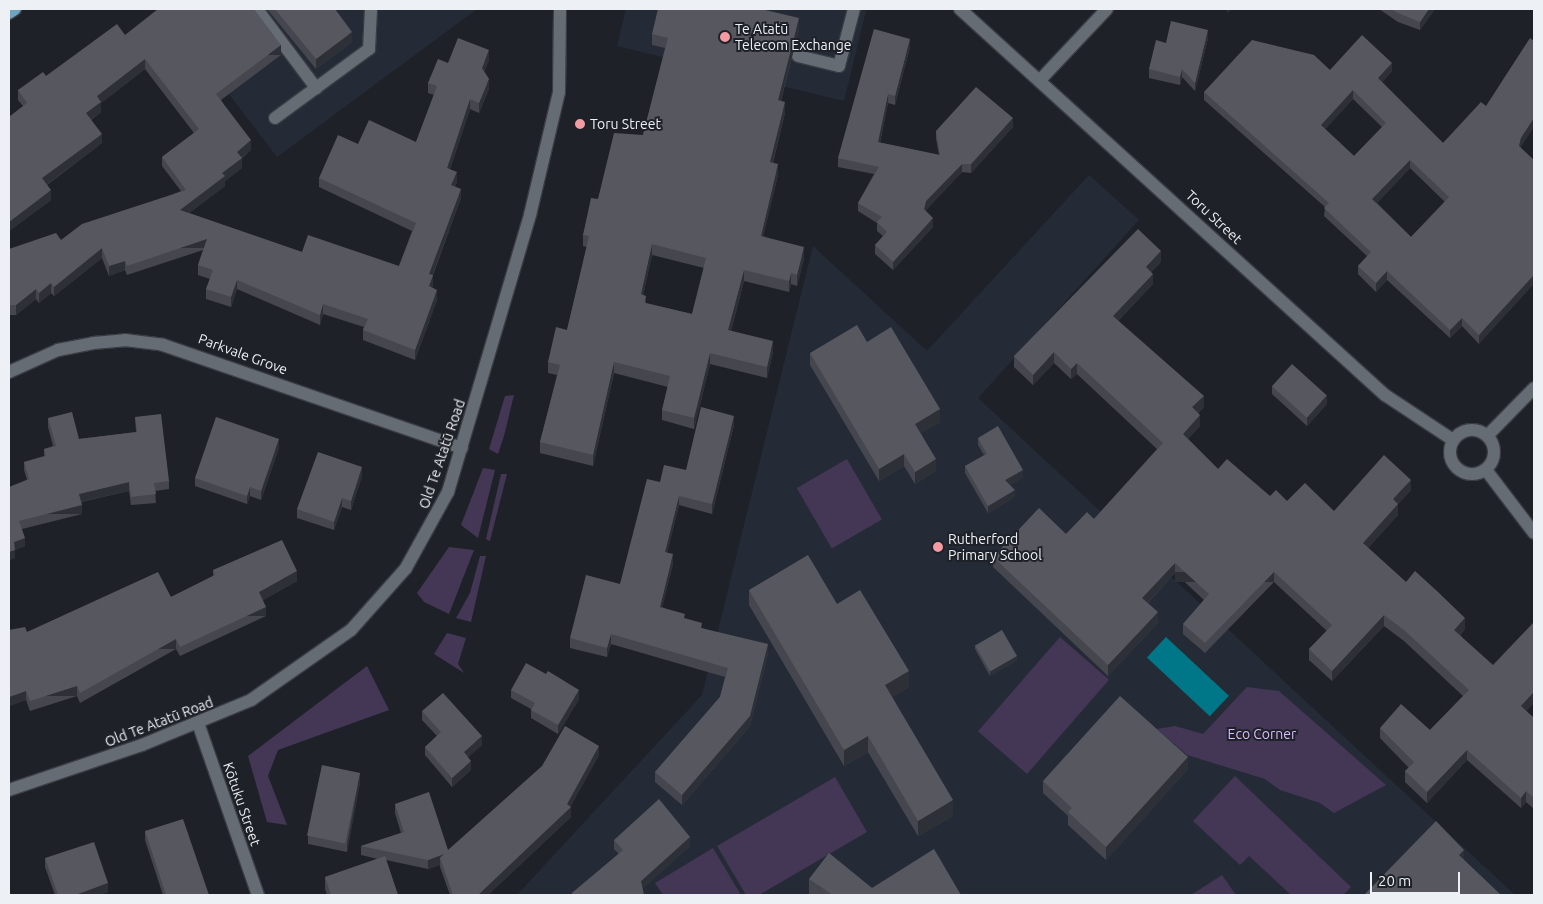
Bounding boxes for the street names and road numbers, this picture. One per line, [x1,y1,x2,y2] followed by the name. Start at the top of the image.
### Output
[1182,187,1246,247] street label: Toru Street
[196,330,290,378] street label: Parkvale Grove
[415,397,469,511] street label: Old Te Atatū Road
[102,694,216,750] street label: Old Te Atatū Road
[220,760,264,848] street label: Kōtuku Street

